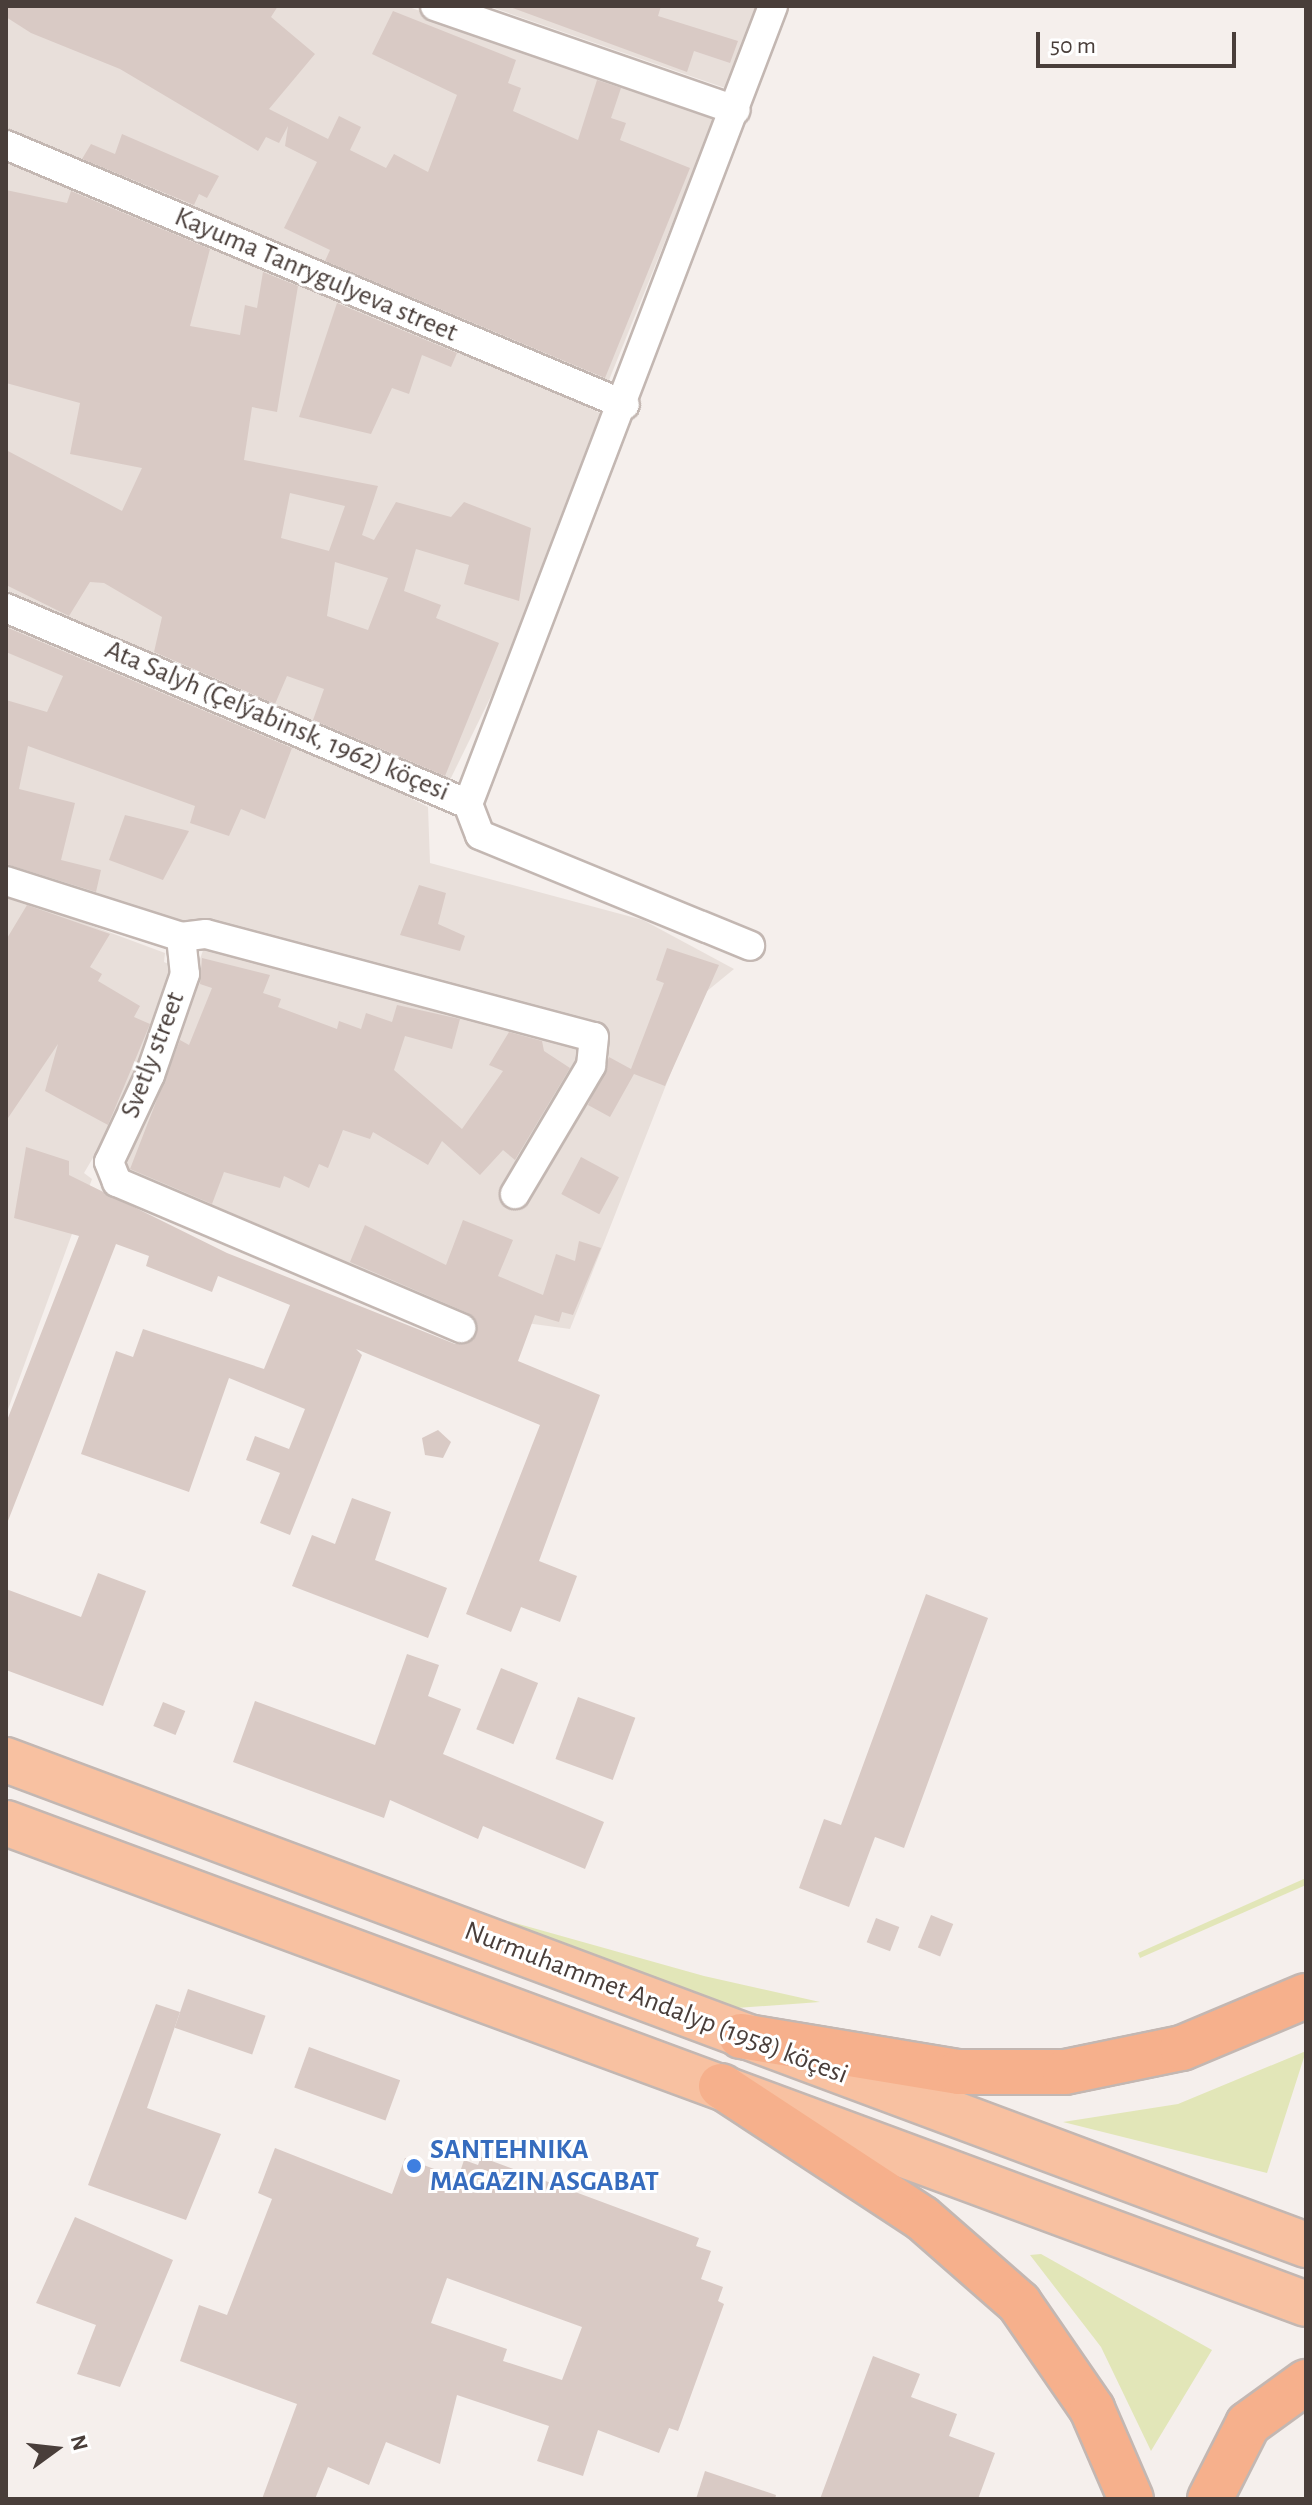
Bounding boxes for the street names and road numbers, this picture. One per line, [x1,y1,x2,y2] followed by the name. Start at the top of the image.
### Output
[169,200,463,350] street label: Kayuma Tanrygulyeva street
[100,633,454,809] street label: Ata Salyh (Çelýabinsk, 1962) köçesi
[114,987,192,1123] street label: Svetly street
[459,1914,853,2092] street label: Nurmuhammet Andalyp (1958) köçesi

